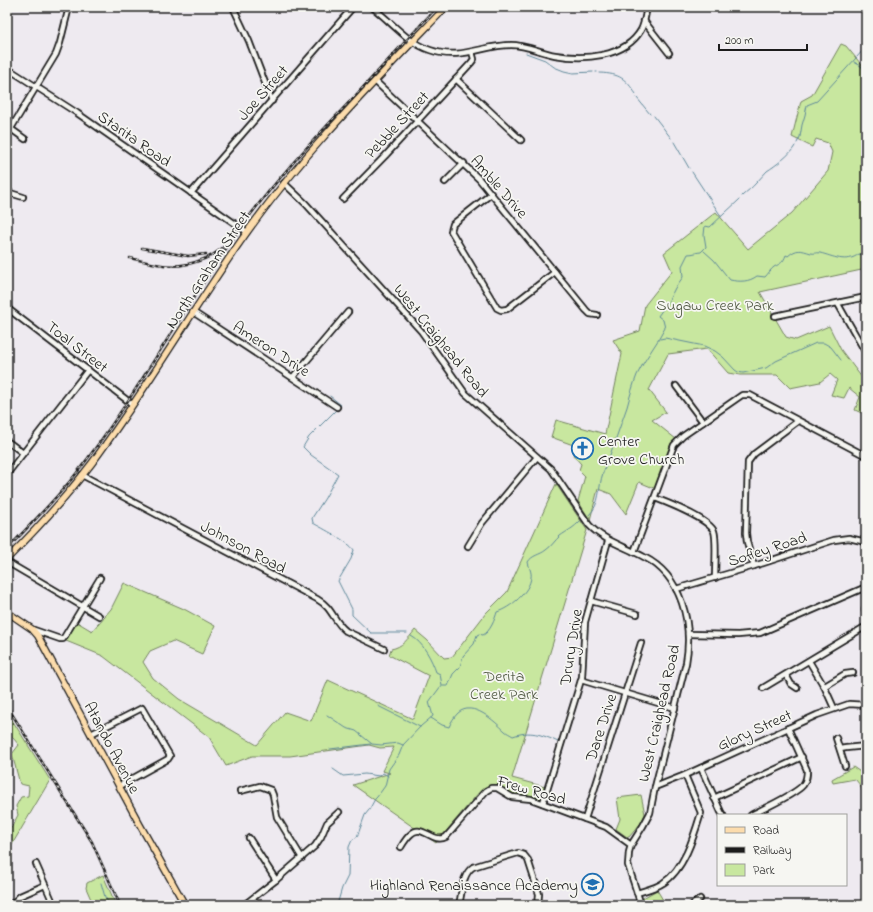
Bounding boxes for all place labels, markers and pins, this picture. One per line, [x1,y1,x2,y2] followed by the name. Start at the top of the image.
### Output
[598,430,684,472] place label: Center Grove Church
[569,436,595,462] church icon: Center Grove Church
[580,871,606,897] school or university icon: Highland Renaissance Academy
[370,874,578,898] place label: Highland Renaissance Academy

